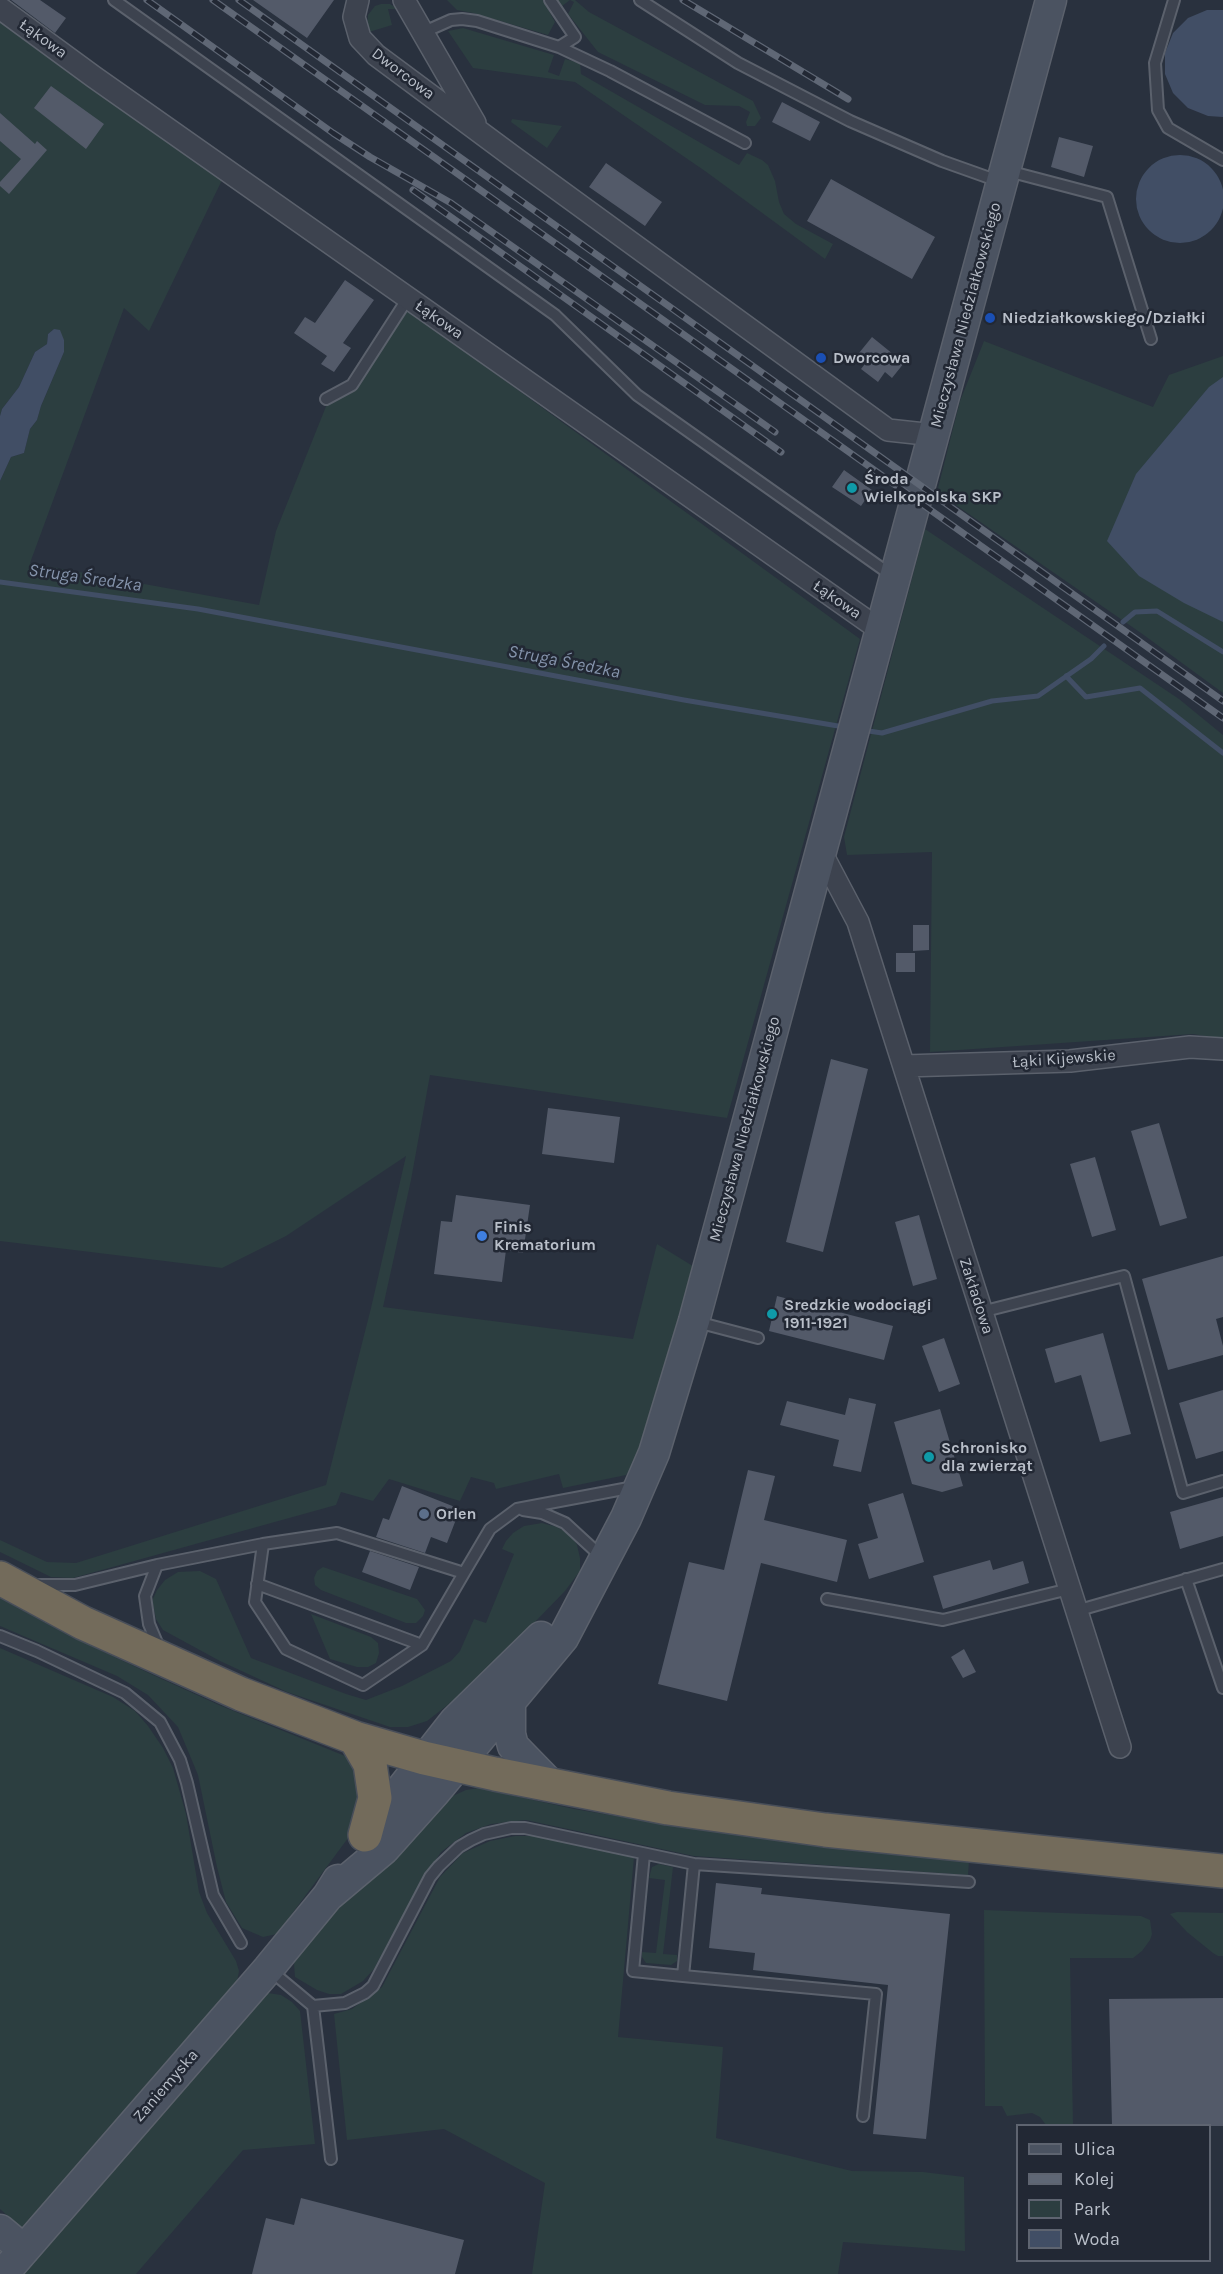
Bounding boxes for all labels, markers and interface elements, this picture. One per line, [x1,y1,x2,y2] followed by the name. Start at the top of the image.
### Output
[15,15,71,63] street label: Łąkowa
[368,44,438,104] street label: Dworcowa
[927,200,1005,430] street label: Mieczysława Niedziałkowskiego
[411,297,467,343] street label: Łąkowa
[1002,308,1206,328] place label: Niedziałkowskiego/Działki
[983,311,997,325] marker: Niedziałkowskiego/Działki
[833,348,910,368] place label: Dworcowa
[814,351,828,365] marker: Dworcowa
[864,469,1001,507] place label: Środa Wielkopolska SKP
[845,481,859,495] marker: Środa Wielkopolska SKP
[27,559,143,597] water label: Struga Średzka
[809,577,865,623] street label: Łąkowa
[506,641,622,683] water label: Struga Średzka
[706,1014,784,1244] street label: Mieczysława Niedziałkowskiego
[1012,1046,1116,1072] street label: Łąki Kijewskie
[494,1217,596,1255] place label: Finis Krematorium
[475,1229,489,1243] marker: Finis Krematorium
[955,1255,997,1337] street label: Zakładowa
[784,1295,932,1333] place label: Sredzkie wodociągi 1911-1921
[765,1307,779,1321] marker: Sredzkie wodociągi 1911-1921
[941,1438,1033,1476] place label: Schronisko dla zwierząt
[922,1450,936,1464] marker: Schronisko dla zwierząt
[436,1504,477,1524] place label: Orlen
[417,1507,431,1521] marker: Orlen
[129,2046,203,2126] street label: Zaniemyska
[1016,2124,1211,2262] legend
[1074,2138,1115,2160] text: Ulica
[1074,2168,1115,2190] text: Kolej
[1074,2198,1111,2220] text: Park
[1074,2228,1120,2250] text: Woda

